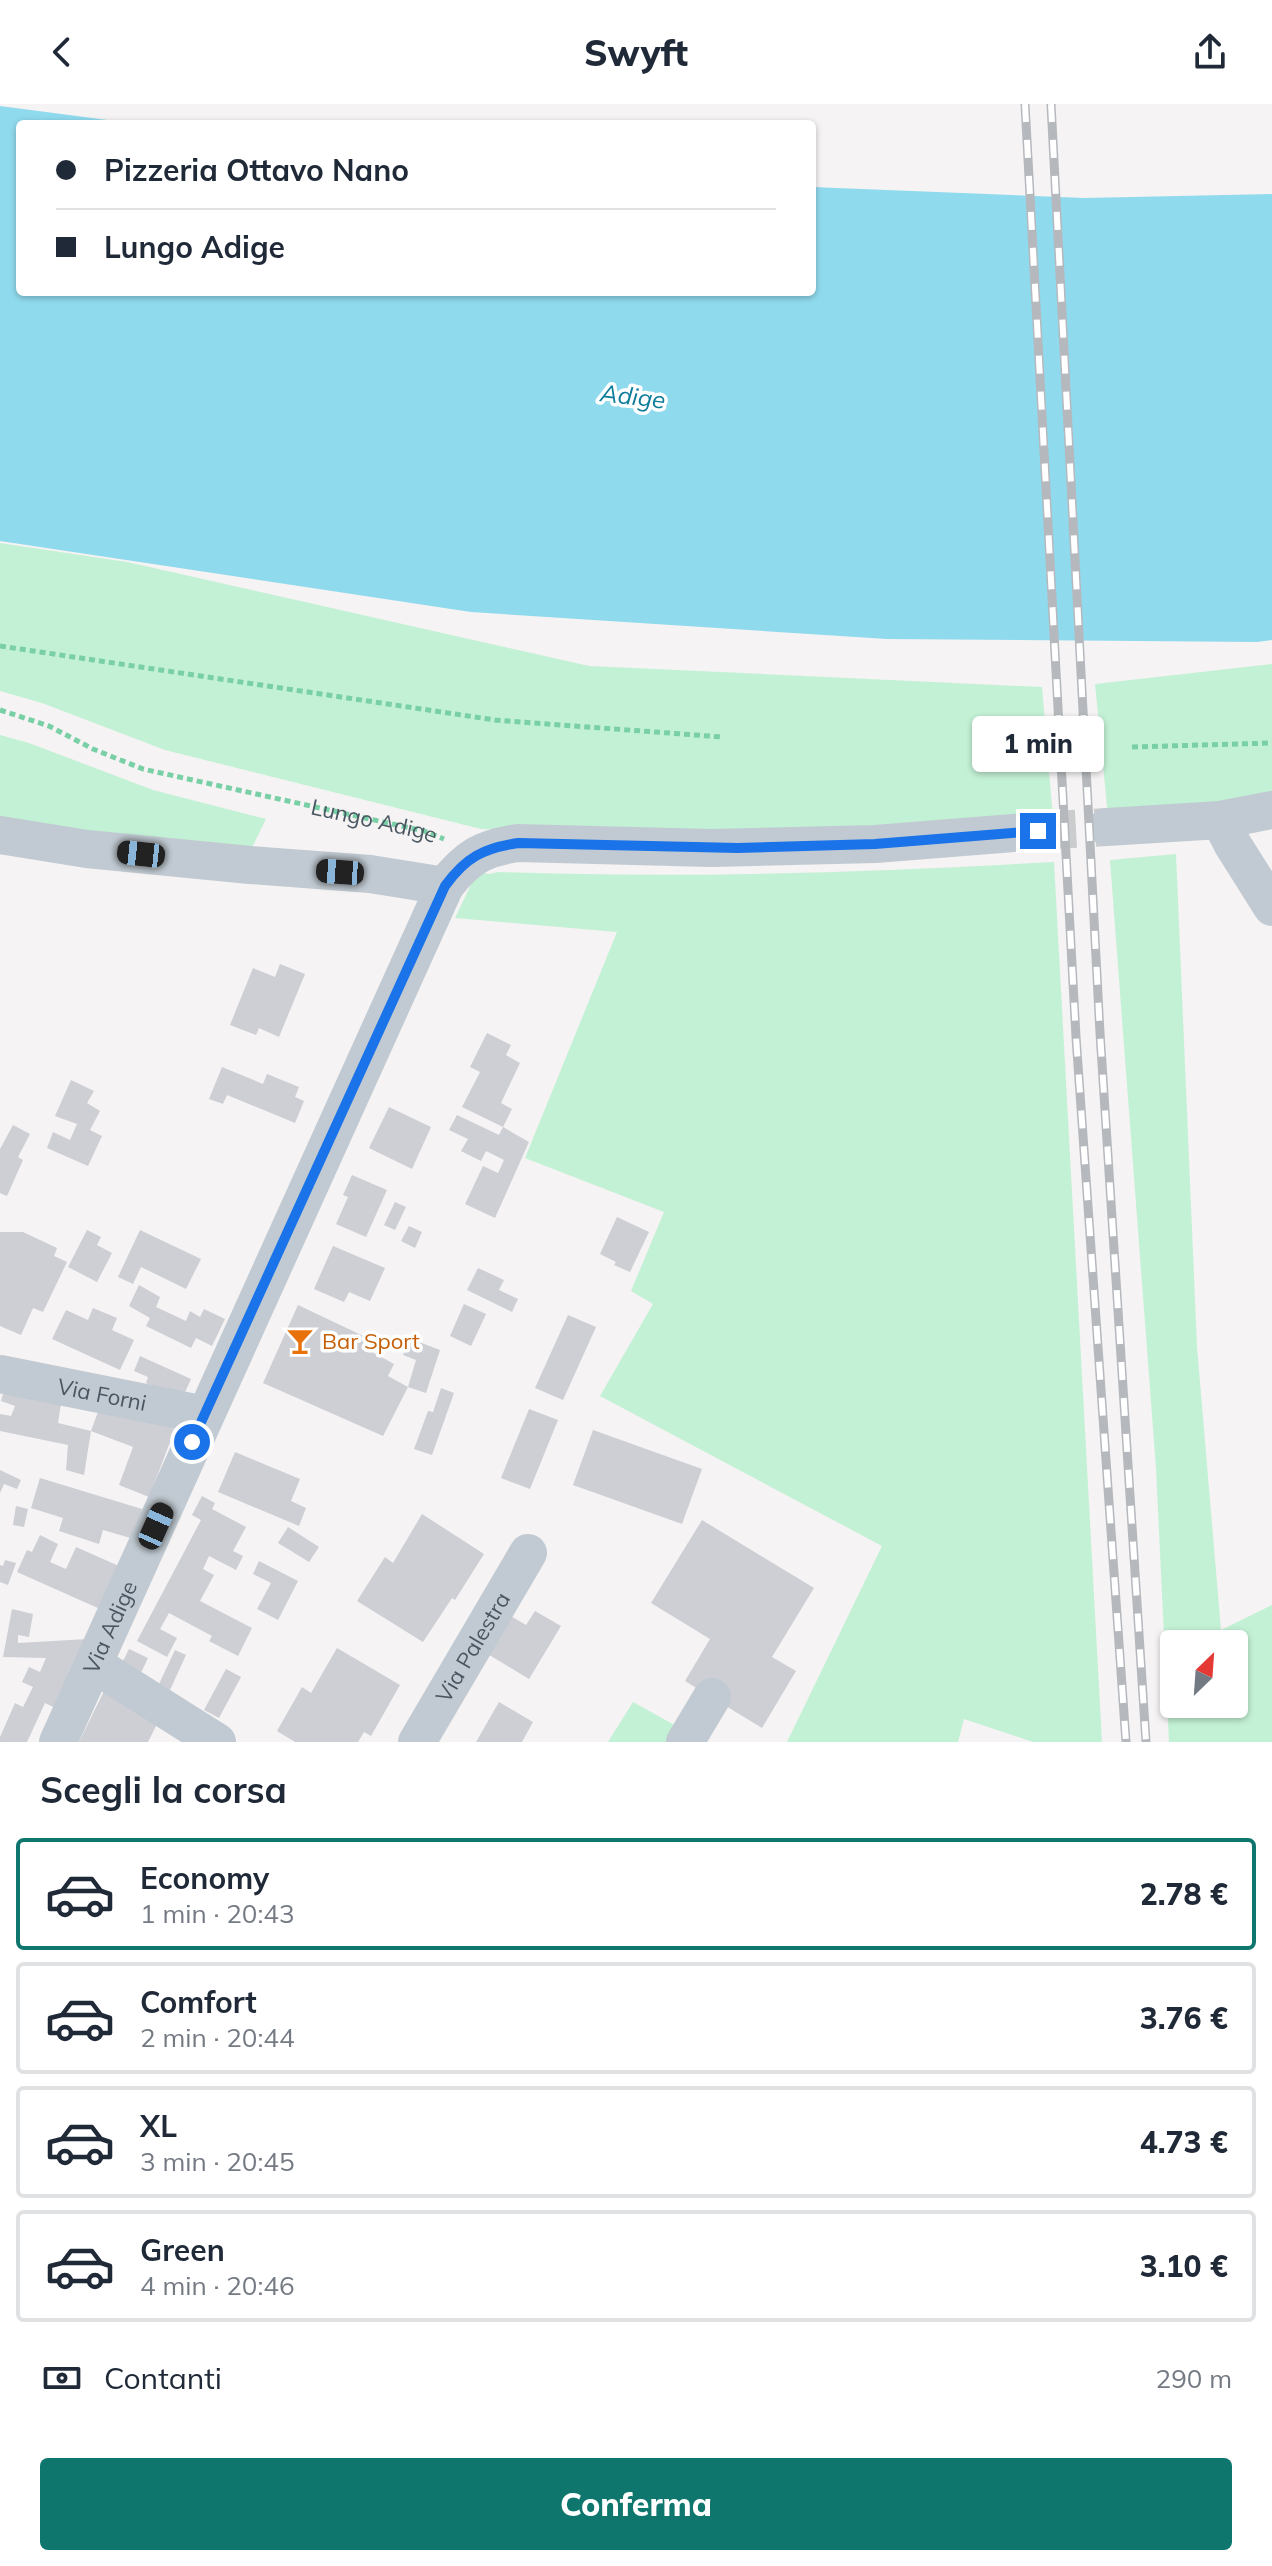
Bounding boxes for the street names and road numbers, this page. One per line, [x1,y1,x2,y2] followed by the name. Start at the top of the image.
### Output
[309,793,442,849] street label: Lungo Adige
[55,1372,149,1417] street label: Via Forni
[77,1576,143,1678] street label: Via Adige
[429,1587,516,1707] street label: Via Palestra

